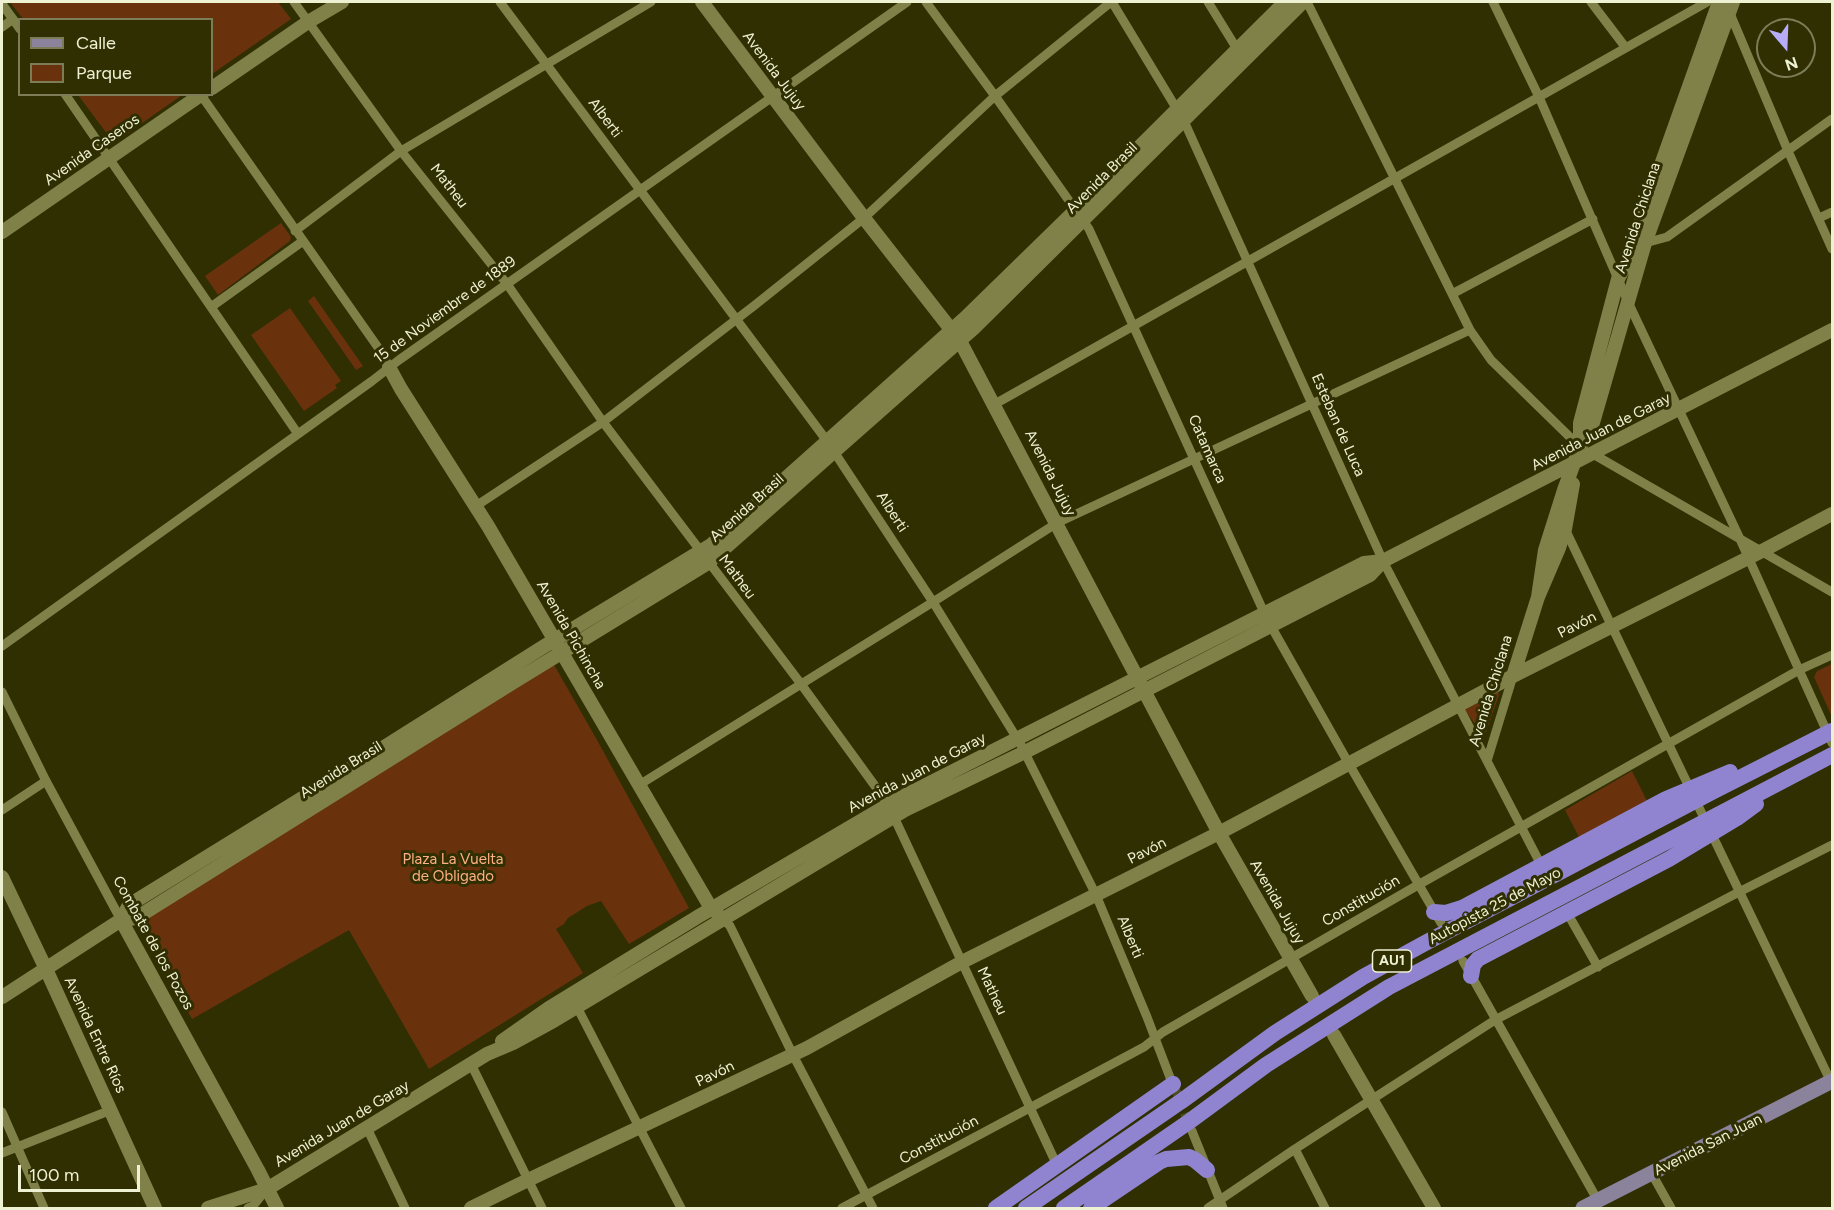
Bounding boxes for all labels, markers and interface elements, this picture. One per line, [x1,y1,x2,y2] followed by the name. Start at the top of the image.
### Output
[18,18,213,96] legend
[1756,18,1816,78] north arrow
[738,28,810,114] street label: Avenida Jujuy
[76,32,116,54] text: Calle
[1782,53,1800,75] text: N
[76,62,132,84] text: Parque
[584,95,626,141] street label: Alberti
[41,110,143,190] street label: Avenida Caseros
[1063,139,1141,217] street label: Avenida Brasil
[426,160,472,212] street label: Matheu
[1612,160,1664,276] street label: Avenida Chiclana
[370,252,520,368] street label: 15 de Noviembre de 1889
[1307,371,1369,479] street label: Esteban de Luca
[1528,389,1674,475] street label: Avenida Juan de Garay
[1184,412,1230,486] street label: Catamarca
[1021,427,1079,519] street label: Avenida Jujuy
[706,470,788,546] street label: Avenida Brasil
[872,488,912,536] street label: Alberti
[714,551,760,603] street label: Matheu
[533,577,609,693] street label: Avenida Pichincha
[1555,608,1599,642] street label: Pavón
[1466,633,1516,749] street label: Avenida Chiclana
[845,729,989,817] street label: Avenida Juan de Garay
[297,738,385,802] street label: Avenida Brasil
[1125,834,1169,868] street label: Pavón
[403,851,503,886] park label: Plaza La Vuelta de Obligado
[1246,857,1308,947] street label: Avenida Jujuy
[1426,863,1564,949] street label: Autopista 25 de Mayo
[1319,872,1403,930] street label: Constitución
[109,873,197,1013] street label: Combate de los Pozos
[1113,913,1147,961] street label: Alberti
[1372,950,1412,972] road number: AU1
[973,964,1011,1018] street label: Matheu
[60,974,130,1096] street label: Avenida Entre Ríos
[693,1057,737,1091] street label: Pavón
[271,1077,413,1171] street label: Avenida Juan de Garay
[1651,1110,1765,1180] street label: Avenida San Juan
[896,1112,982,1168] street label: Constitución
[21,1153,142,1191] scale bar
[29,1164,79,1186] text: 100 m

